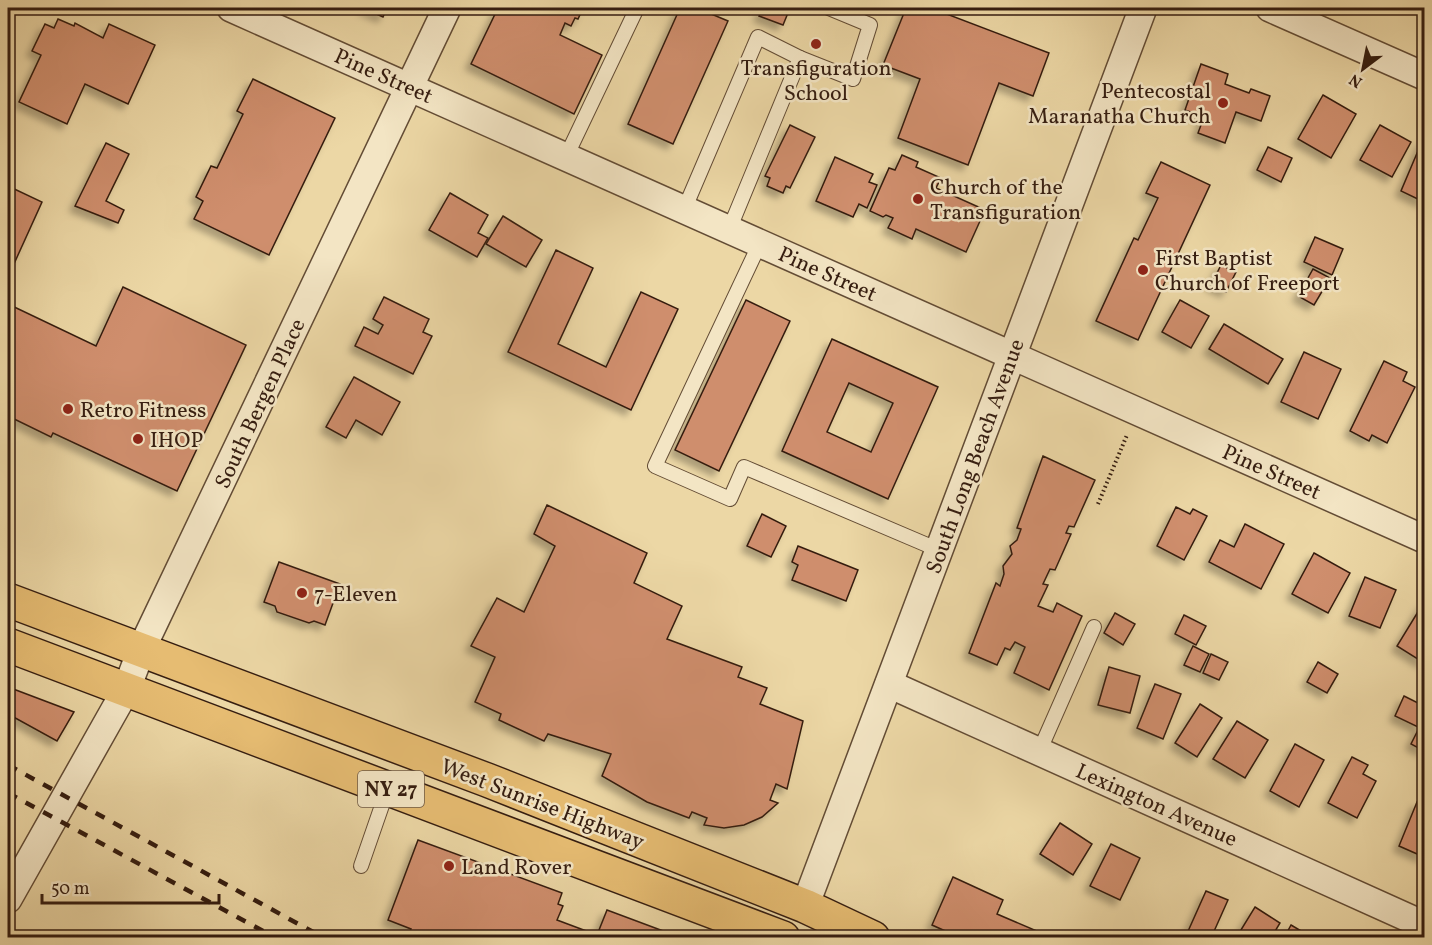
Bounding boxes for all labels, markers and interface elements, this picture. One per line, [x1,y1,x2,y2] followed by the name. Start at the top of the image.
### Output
[809,37,823,51] marker: Transfiguration School
[1333,39,1393,99] north arrow
[329,42,438,113] street label: Pine Street
[740,54,892,110] place label: Transfiguration School
[1345,67,1367,92] text: N
[1028,77,1211,133] place label: Pentecostal Maranatha Church
[1216,96,1230,110] marker: Pentecostal Maranatha Church
[930,173,1081,229] place label: Church of the Transfiguration
[911,192,925,206] marker: Church of the Transfiguration
[773,240,882,311] street label: Pine Street
[1155,244,1340,300] place label: First Baptist Church of Freeport
[1136,263,1150,277] marker: First Baptist Church of Freeport
[208,314,314,494] street label: South Bergen Place
[919,335,1033,579] street label: South Long Beach Avenue
[80,396,207,427] place label: Retro Fitness
[61,402,75,416] marker: Retro Fitness
[150,426,203,457] place label: IHOP
[131,432,145,446] marker: IHOP
[1217,438,1326,509] street label: Pine Street
[314,580,397,611] place label: 7-Eleven
[295,586,309,600] marker: 7-Eleven
[436,752,649,859] street label: West Sunrise Highway
[1070,757,1242,856] street label: Lexington Avenue
[358,771,424,807] road number: NY 27
[461,853,571,884] place label: Land Rover
[442,859,456,873] marker: Land Rover
[42,867,219,905] scale bar
[51,877,90,902] text: 50 m

